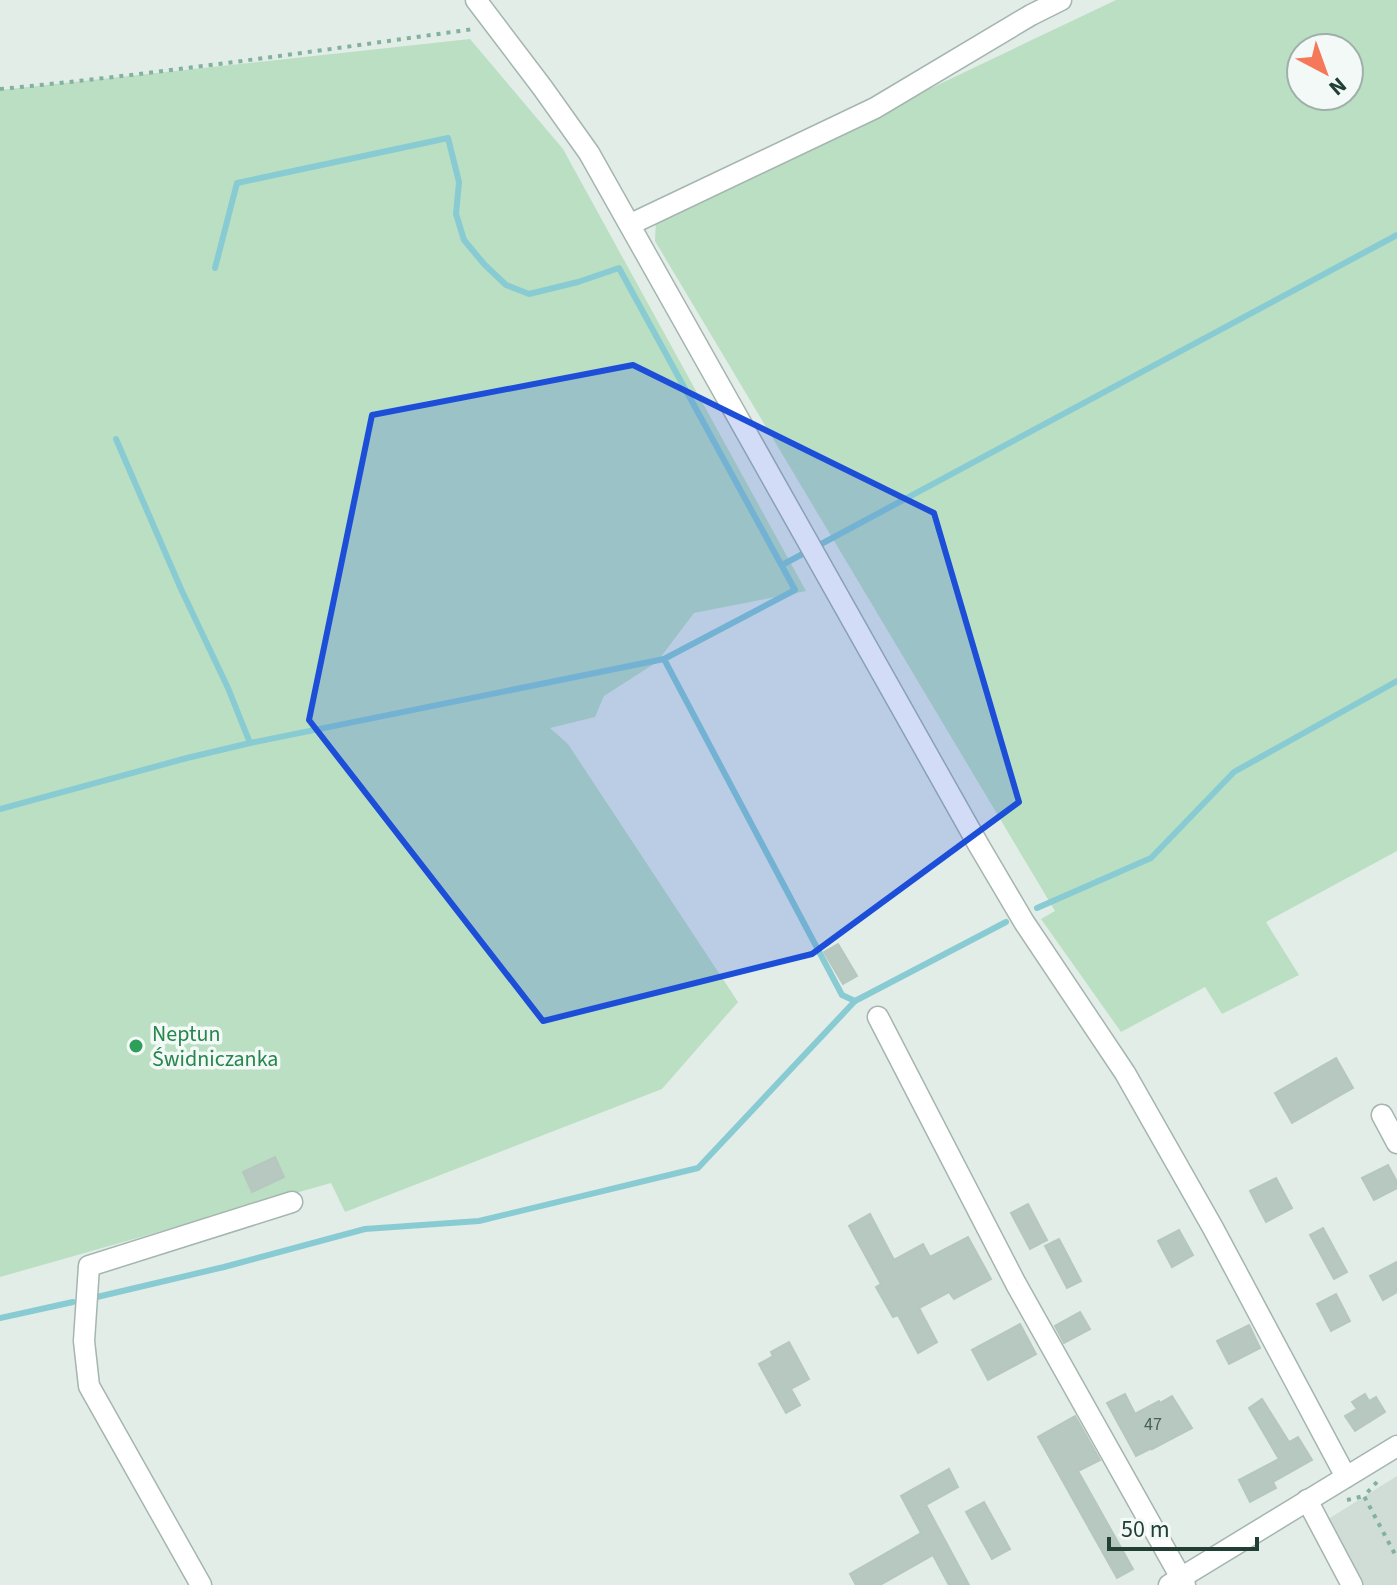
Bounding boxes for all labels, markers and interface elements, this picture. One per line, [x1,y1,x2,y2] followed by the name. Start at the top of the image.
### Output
[1285,32,1365,112] north arrow
[1321,69,1353,103] text: N
[152,1018,278,1075] place label: Neptun Świdniczanka
[127,1037,145,1055] marker: Neptun Świdniczanka
[1144,1412,1162,1437] house number: 47
[1109,1501,1257,1551] scale bar
[1121,1512,1170,1547] text: 50 m

